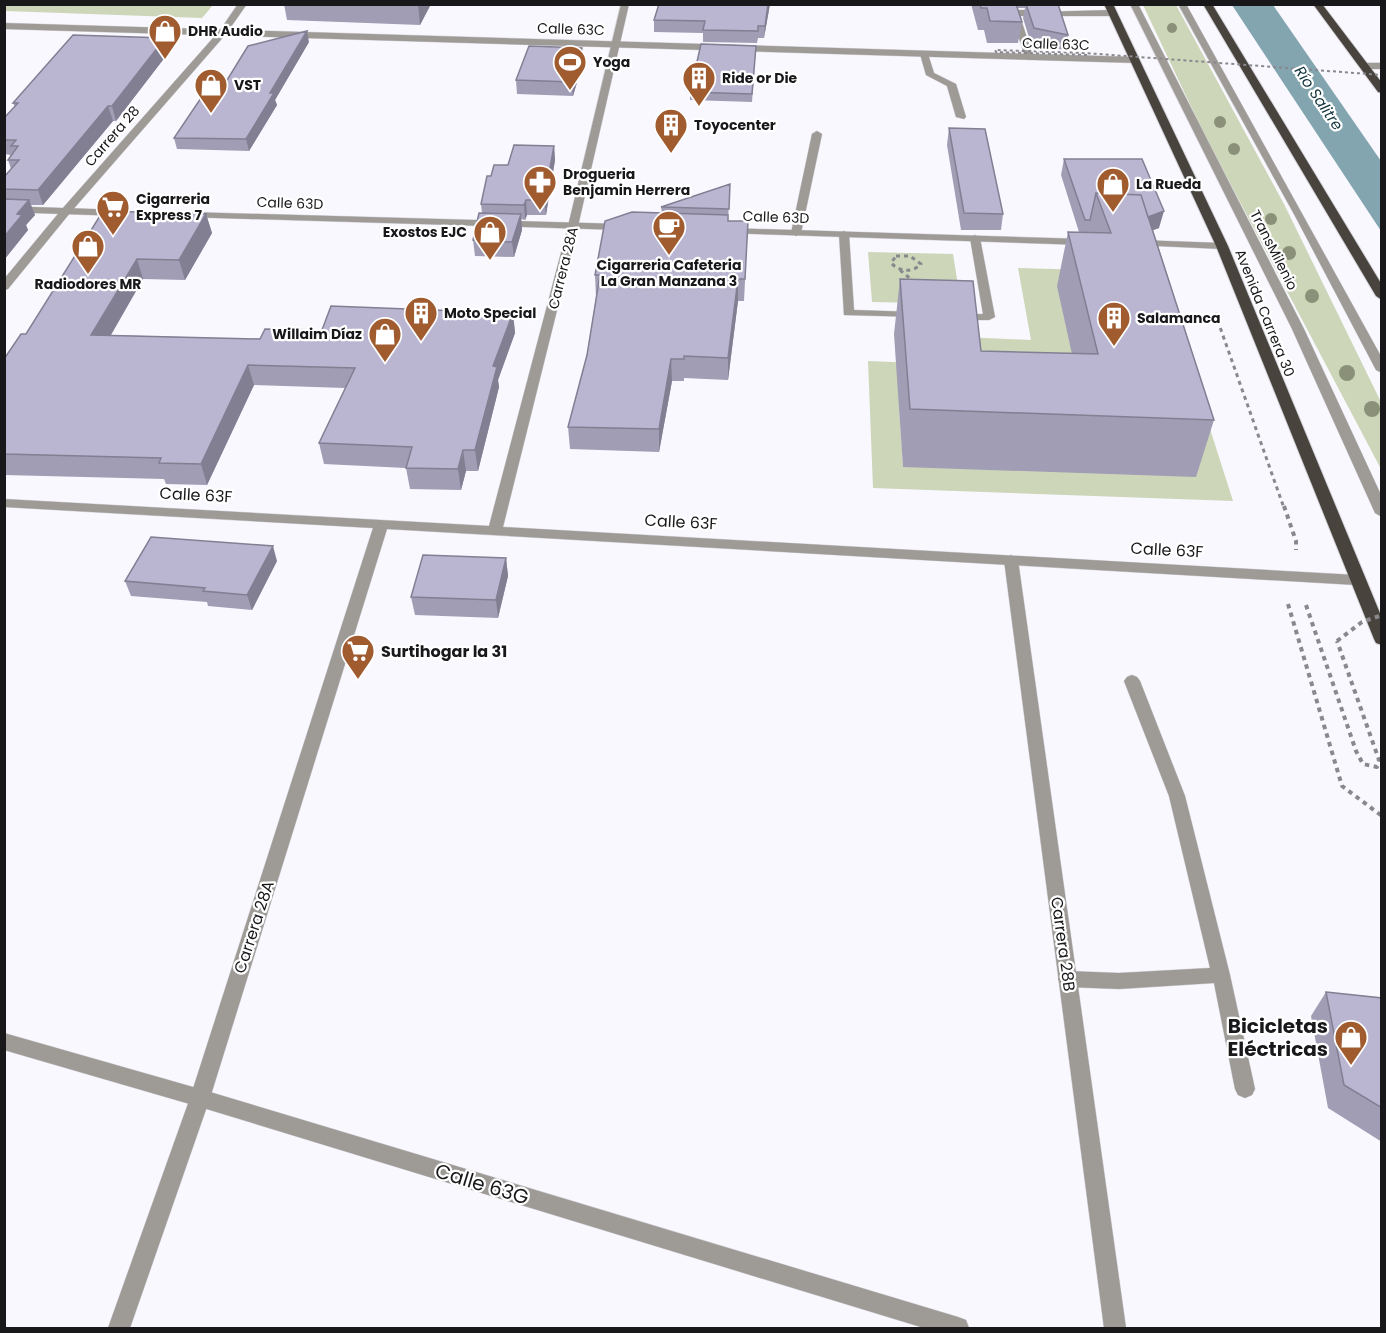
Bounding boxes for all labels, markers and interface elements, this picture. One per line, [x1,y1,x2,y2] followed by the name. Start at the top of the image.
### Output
[147,13,183,60] shop icon: DHR Audio
[537,18,605,40] street label: Calle 63C
[188,21,263,41] place label: DHR Audio
[1022,33,1090,55] street label: Calle 63C
[552,44,588,91] sports icon: Yoga
[593,52,630,72] place label: Yoga
[681,60,717,107] building icon: Ride or Die
[1290,62,1348,134] water label: Río Salitre
[193,67,229,114] shop icon: VST
[722,68,798,88] place label: Ride or Die
[234,75,261,95] place label: VST
[80,101,144,171] street label: Carrera 28
[653,107,689,154] building icon: Toyocenter
[694,115,776,135] place label: Toyocenter
[522,164,558,211] pharmacy icon: Drogueria Benjamin Herrera
[563,164,690,200] place label: Drogueria Benjamin Herrera
[1095,166,1131,213] shop icon: La Rueda
[1136,174,1201,194] place label: La Rueda
[95,189,131,236] supermarket icon: Cigarreria Express 7
[136,189,210,225] place label: Cigarreria Express 7
[256,192,324,214] street label: Calle 63D
[742,206,810,228] street label: Calle 63D
[1245,206,1303,294] street label: TransMilenio
[651,209,687,256] cafe icon: Cigarreria Cafeteria La Gran Manzana 3
[472,214,508,261] shop icon: Exostos EJC
[383,222,467,242] place label: Exostos EJC
[543,225,583,311] street label: Carrera 28A
[70,228,106,275] shop icon: Radiodores MR
[1230,246,1300,380] street label: Avenida Carrera 30
[597,255,741,291] place label: Cigarreria Cafeteria La Gran Manzana 3
[35,274,142,294] place label: Radiodores MR
[403,295,439,342] building icon: Moto Special
[1096,300,1132,347] building icon: Salamanca
[444,303,536,323] place label: Moto Special
[1137,308,1221,328] place label: Salamanca
[367,316,403,363] shop icon: Willaim Díaz
[272,324,362,344] place label: Willaim Díaz
[159,482,233,508] street label: Calle 63F
[644,509,718,535] street label: Calle 63F
[1130,537,1204,563] street label: Calle 63F
[340,633,376,680] supermarket icon: Surtihogar la 31
[381,640,507,663] place label: Surtihogar la 31
[228,878,280,976] street label: Carrera 28A
[1045,895,1081,993] street label: Carrera 28B
[1227,1012,1328,1063] place label: Bicicletas Eléctricas
[1333,1019,1369,1066] shop icon: Bicicletas Eléctricas
[432,1156,532,1212] street label: Calle 63G

